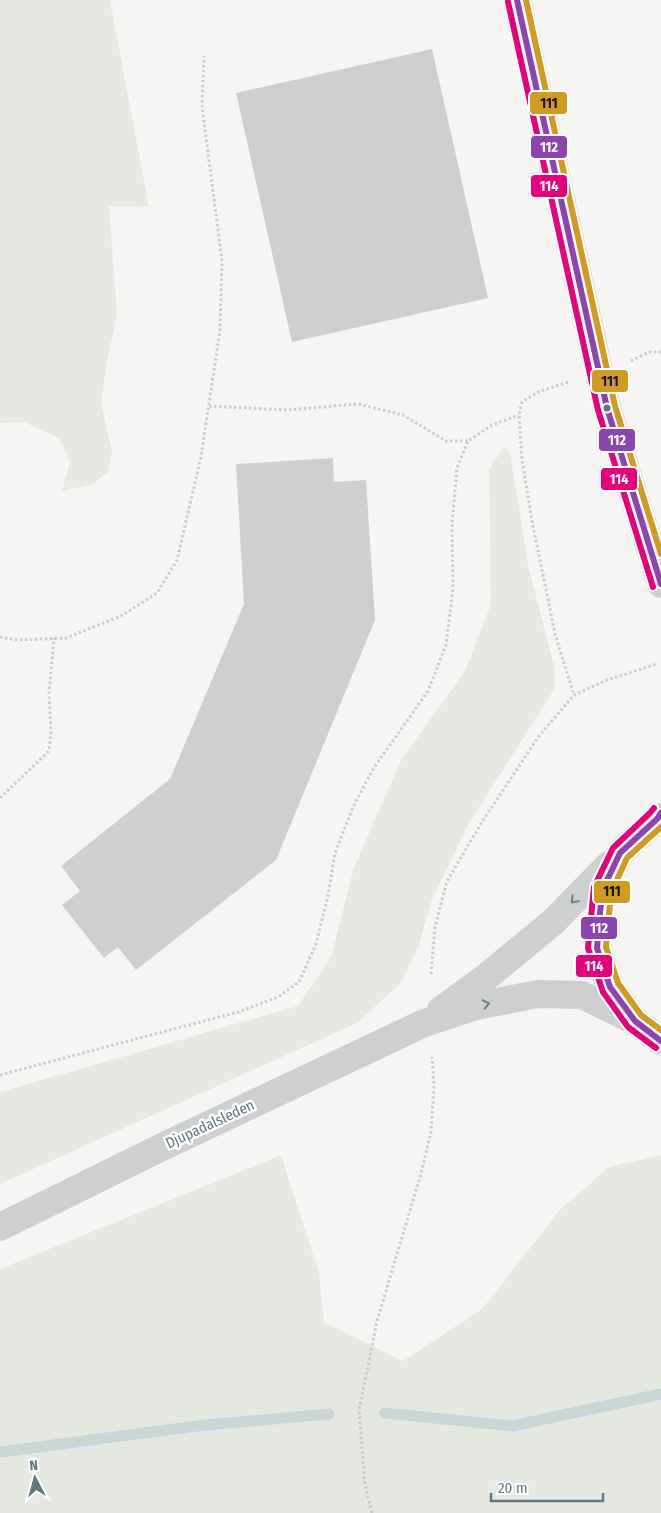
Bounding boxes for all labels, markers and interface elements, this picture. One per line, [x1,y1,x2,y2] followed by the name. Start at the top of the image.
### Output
[529,91,568,115] line badge: 111
[540,95,558,112] text: 111
[530,135,568,159] line badge: 112
[540,139,559,156] text: 112
[530,174,568,198] line badge: 114
[540,178,558,195] text: 114
[591,369,629,393] line badge: 111
[601,373,619,390] text: 111
[602,403,612,413] unlabelled marker
[598,428,636,452] line badge: 112
[608,432,627,449] text: 112
[600,467,638,491] line badge: 114
[610,471,628,488] text: 114
[593,880,631,904] line badge: 111
[603,883,621,900] text: 111
[571,895,580,904] one-way arrow
[580,916,618,940] line badge: 112
[590,920,609,937] text: 112
[575,954,613,978] line badge: 114
[585,958,603,975] text: 114
[481,1000,490,1010] one-way arrow
[163,1096,257,1152] street label: Djupadalsleden
[10,1453,60,1503] north arrow
[29,1457,39,1474] text: N
[491,1470,604,1502] scale bar
[498,1479,528,1497] text: 20 m

